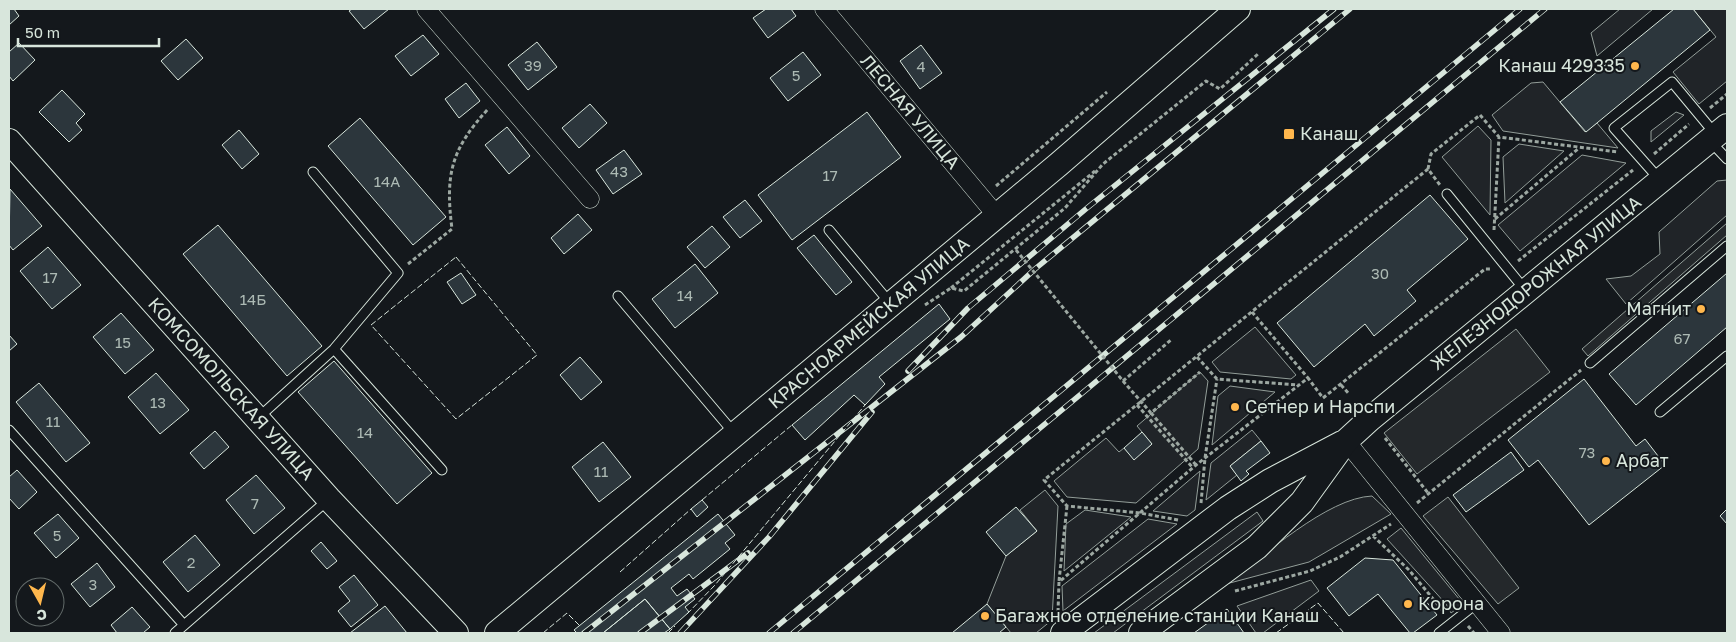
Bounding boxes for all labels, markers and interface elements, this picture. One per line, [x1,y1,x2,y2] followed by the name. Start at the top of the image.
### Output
[18,15,159,47] scale bar
[25,23,60,41] text: 50 m
[857,50,965,173] street label: ЛЕСНАЯ УЛИЦА
[1498,54,1625,76] place label: Канаш 429335
[524,56,542,74] house number: 39
[916,57,926,75] house number: 4
[1629,60,1641,72] marker: Канаш 429335
[792,66,800,84] house number: 5
[1300,122,1358,144] place label: Канаш
[1282,127,1296,141] marker: Канаш
[610,162,628,180] house number: 43
[822,166,838,184] house number: 17
[374,172,400,190] house number: 14А
[1426,190,1645,374] street label: ЖЕЛЕЗНОДОРОЖНАЯ УЛИЦА
[763,232,973,413] street label: КРАСНОАРМЕЙСКАЯ УЛИЦА
[1371,264,1389,282] house number: 30
[42,268,58,286] house number: 17
[677,286,693,304] house number: 14
[240,290,266,308] house number: 14Б
[144,293,320,484] street label: КОМСОМОЛЬСКАЯ УЛИЦА
[1626,297,1691,319] place label: Магнит
[1695,303,1707,315] marker: Магнит
[1673,329,1691,347] house number: 67
[115,333,131,351] house number: 15
[150,393,166,411] house number: 13
[1245,395,1395,417] place label: Сетнер и Нарспи
[1229,401,1241,413] marker: Сетнер и Нарспи
[46,412,60,430] house number: 11
[357,423,373,441] house number: 14
[1579,443,1595,461] house number: 73
[1616,449,1669,471] place label: Арбат
[1600,455,1612,467] marker: Арбат
[594,462,608,480] house number: 11
[251,494,259,512] house number: 7
[53,526,61,544] house number: 5
[187,553,195,571] house number: 2
[89,575,97,593] house number: 3
[15,577,65,627] north arrow
[1418,592,1484,614] place label: Корона
[1402,598,1414,610] marker: Корона
[995,604,1319,626] place label: Багажное отделение станции Канаш
[36,606,48,624] text: С
[979,610,991,622] marker: Багажное отделение станции Канаш

